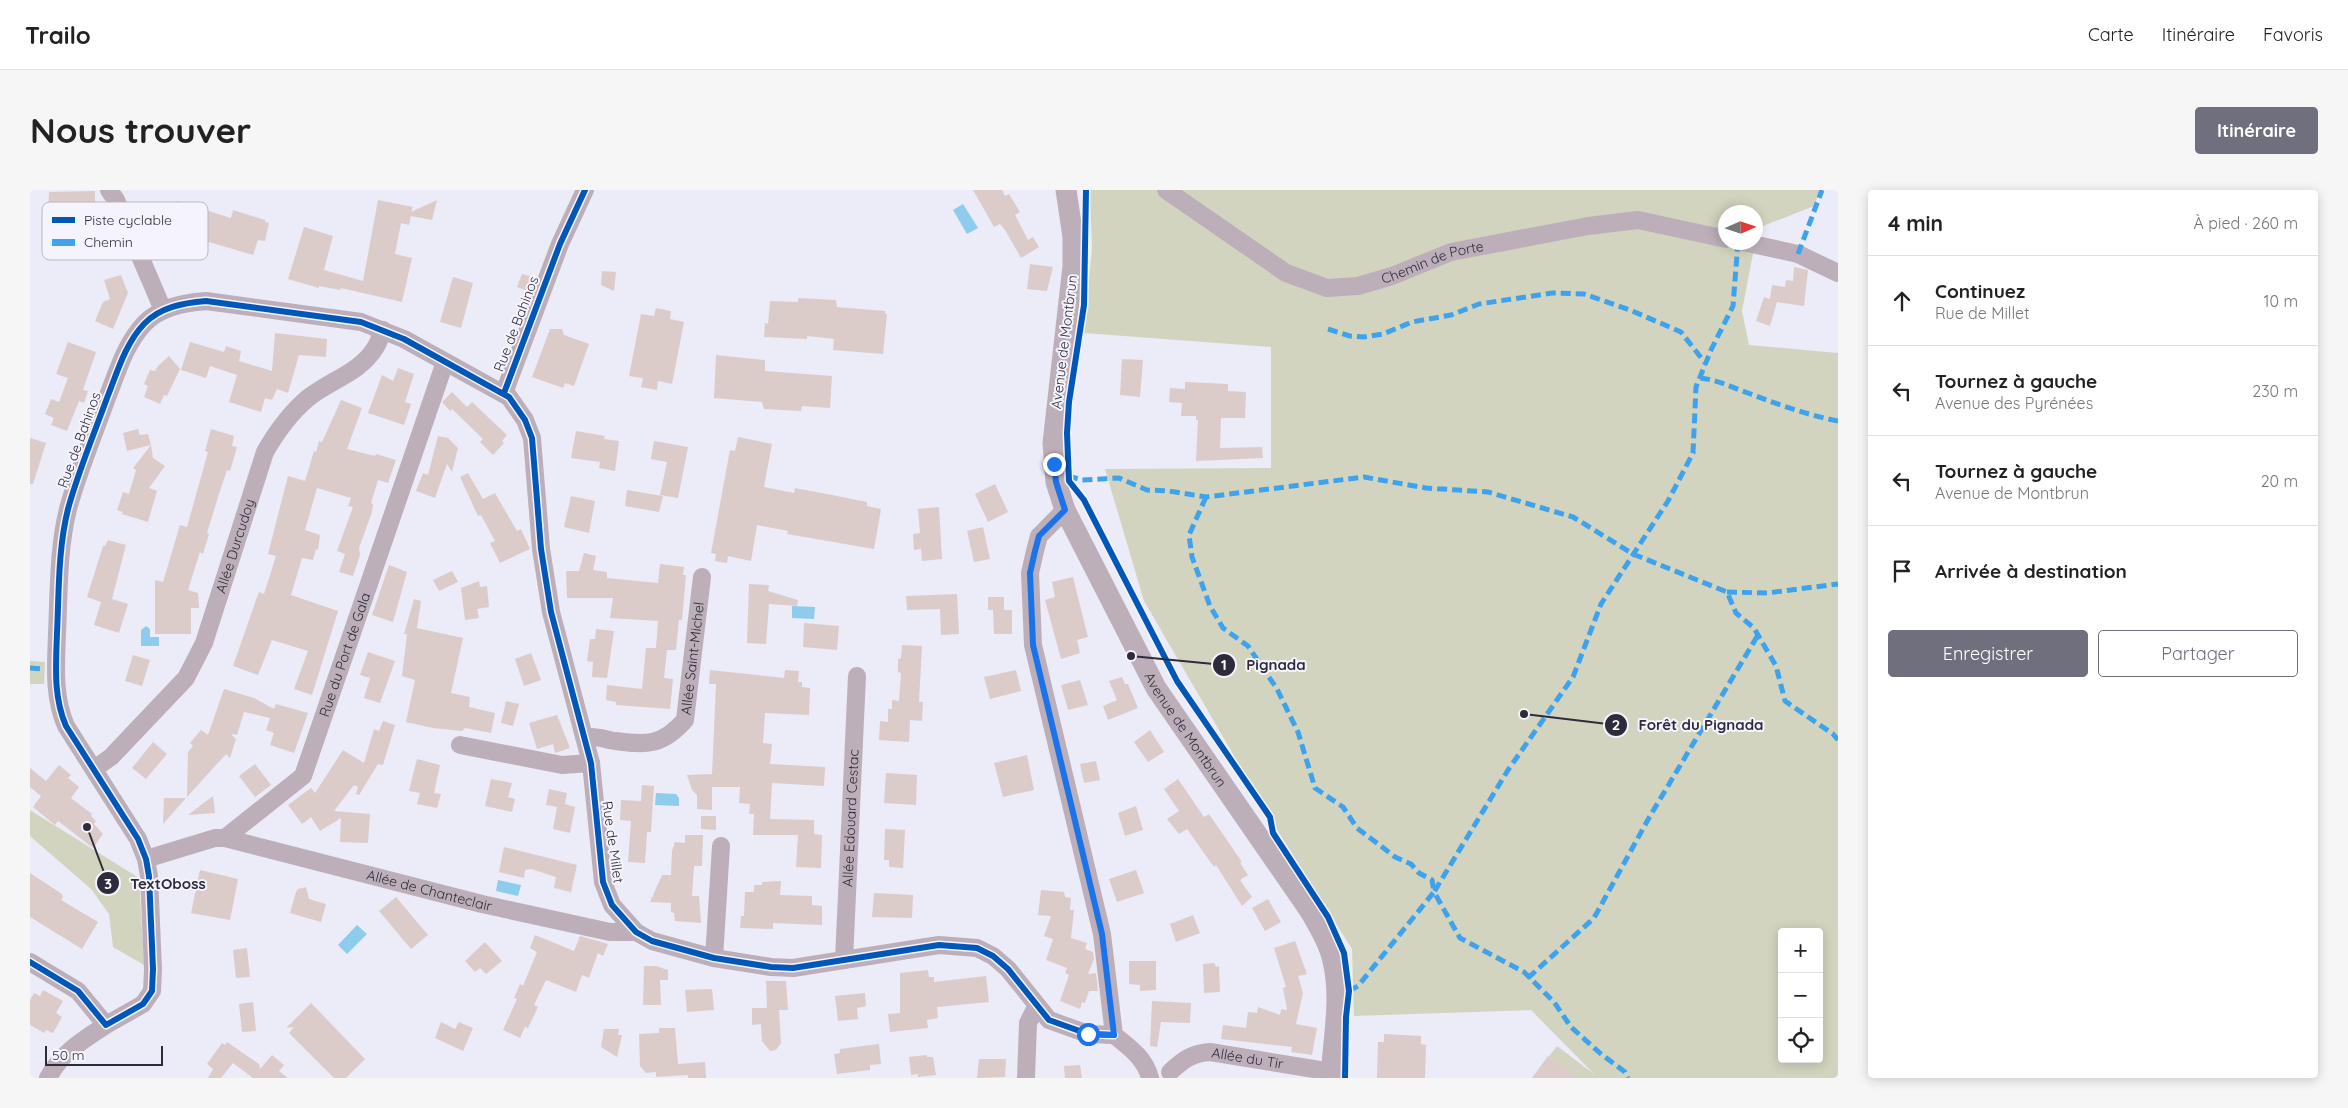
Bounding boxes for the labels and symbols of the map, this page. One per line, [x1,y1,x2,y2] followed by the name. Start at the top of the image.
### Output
[42,202,208,260] legend
[1718,205,1763,250] north arrow
[84,211,172,229] text: Piste cyclable
[84,233,133,251] text: Chemin
[1379,237,1485,288] street label: Chemin de Porte
[490,274,542,374] street label: Rue de Bahinos
[1047,274,1081,410] street label: Avenue de Montbrun
[53,390,105,490] street label: Rue de Bahinos
[1043,453,1066,476] route end
[211,496,259,596] street label: Allée Durcudoy
[315,590,374,719] street label: Rue du Port de Gala
[677,601,708,716] street label: Allée Saint-Michel
[1212,650,1316,680] callout: Pignada
[1221,655,1227,674] text: 1
[1246,655,1306,674] text: Pignada
[1140,669,1231,790] street label: Avenue de Montbrun
[1604,710,1774,740] callout: Forêt du Pignada
[1612,715,1620,734] text: 2
[1639,715,1763,734] text: Forêt du Pignada
[838,749,863,887] street label: Allée Edouard Cestac
[598,800,628,884] street label: Rue de Millet
[365,866,494,915] street label: Allée de Chanteclair
[96,868,216,898] callout: TextOboss
[104,874,112,893] text: 3
[130,874,206,893] text: TextOboss
[1077,1023,1100,1046] route start
[45,1043,162,1066] scale bar
[1210,1043,1285,1073] street label: Allée du Tir

